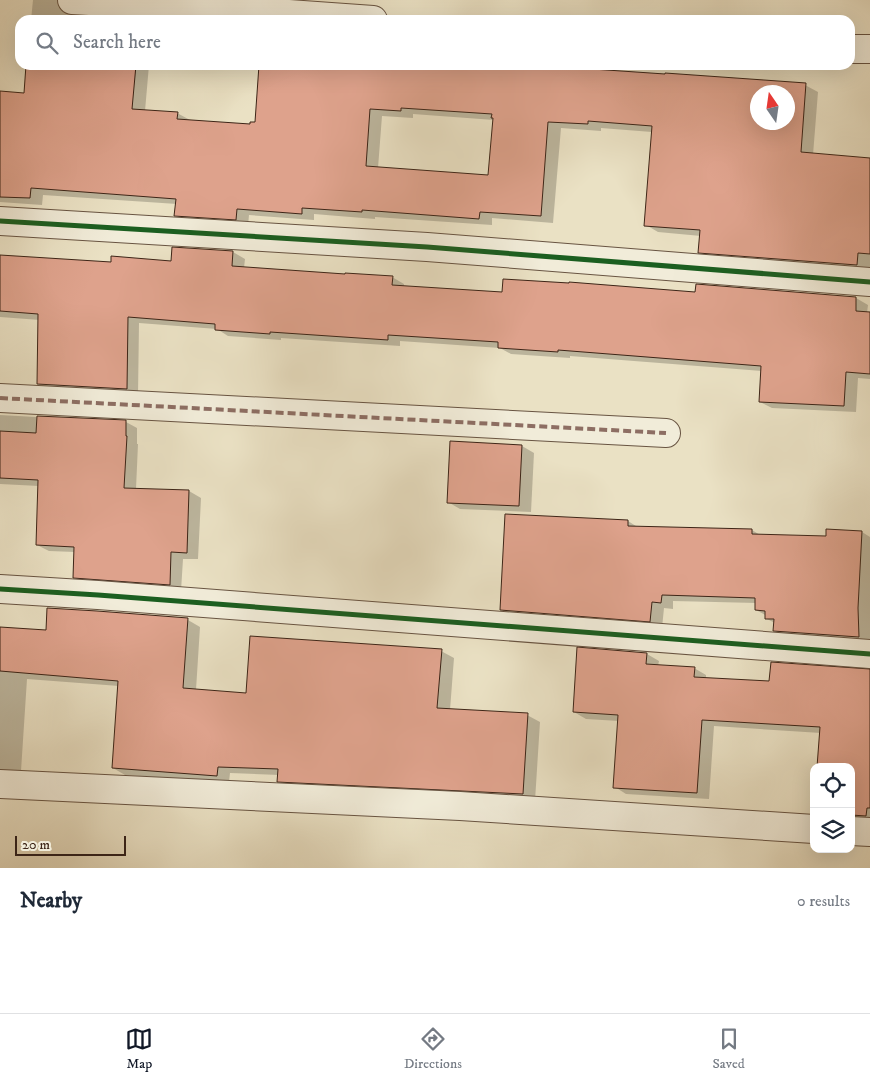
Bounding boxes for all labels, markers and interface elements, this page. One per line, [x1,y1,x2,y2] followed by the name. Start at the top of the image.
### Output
[15,15,855,70] search box
[33,29,61,57] icon: search
[73,31,161,54] text: Search here
[750,85,795,130] north arrow
[810,763,855,853] map controls
[810,763,855,808] button: locate
[810,808,855,853] button: layers
[15,833,126,856] scale bar
[22,836,50,854] text: 20 m
[20,888,82,914] text: Nearby
[797,891,850,911] text: 0 results
[125,1025,153,1073] tab: Map
[404,1025,462,1073] tab: Directions
[713,1025,745,1073] tab: Saved

